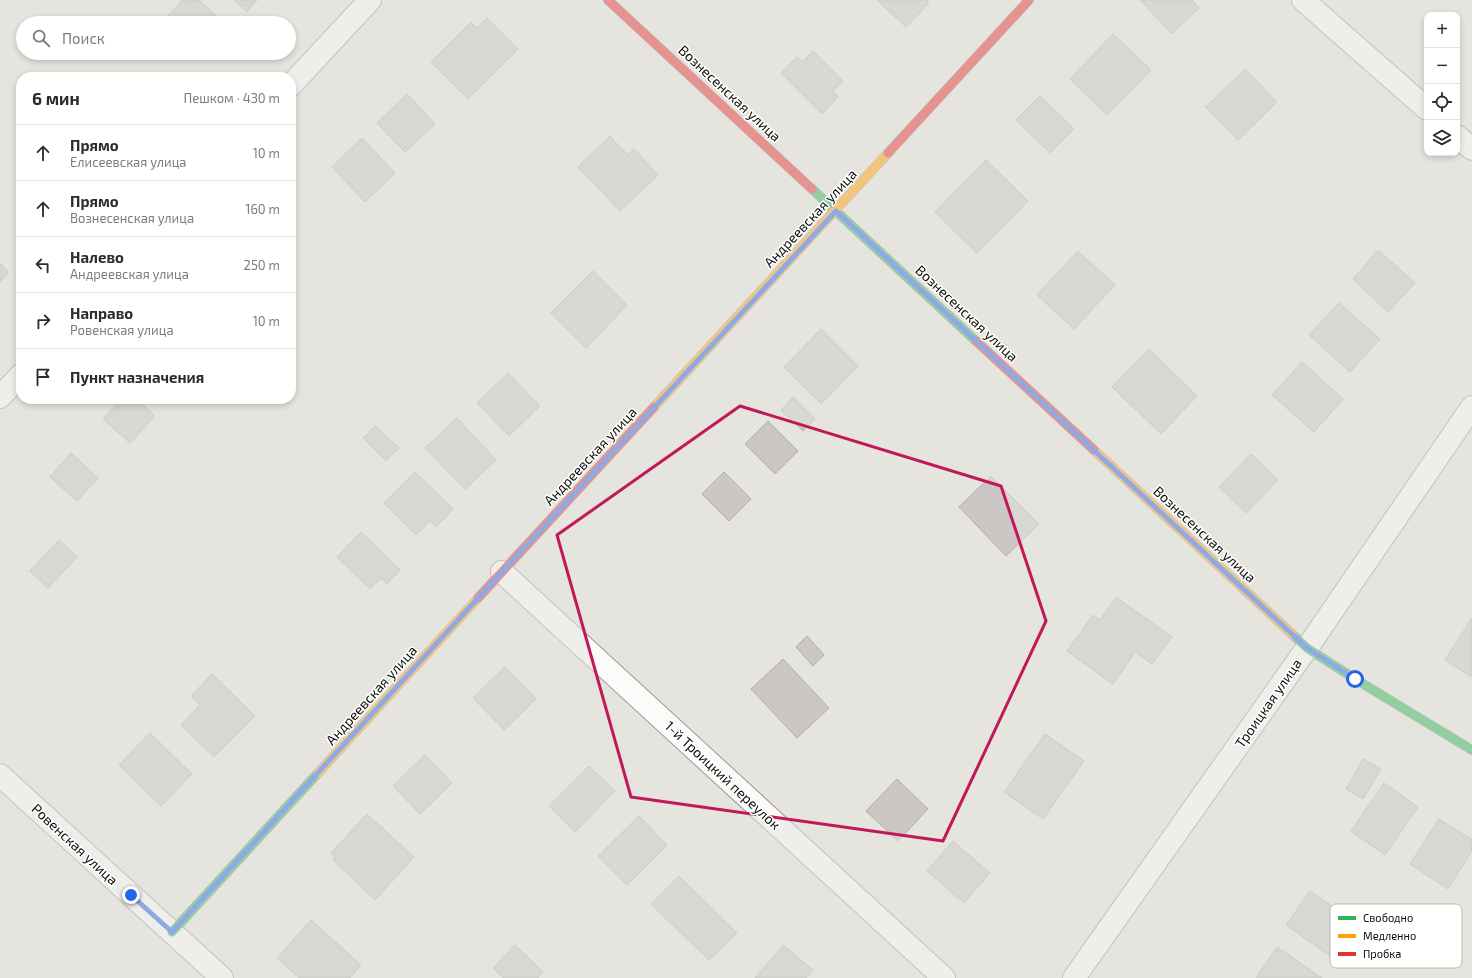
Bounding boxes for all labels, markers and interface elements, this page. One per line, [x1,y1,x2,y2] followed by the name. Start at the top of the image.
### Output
[1424,12,1460,156] map controls
[1424,12,1460,48] button: +
[16,16,296,60] search box
[30,27,52,49] icon: search
[62,29,105,47] text: Поиск
[675,41,785,145] street label: Вознесенская улица
[1424,48,1460,84] button: −
[1424,84,1460,120] button: locate
[32,88,80,108] text: 6 мин
[184,90,280,106] text: Пешком · 430 m
[1424,120,1460,156] button: layers
[70,136,119,154] text: Прямо
[32,142,54,164] icon: ahead
[253,145,280,161] text: 10 m
[70,154,187,170] text: Елисеевская улица
[760,165,860,271] street label: Андреевская улица
[70,192,119,210] text: Прямо
[32,198,54,220] icon: ahead
[245,201,280,217] text: 160 m
[70,210,194,226] text: Вознесенская улица
[70,248,124,266] text: Налево
[32,254,54,276] icon: left
[244,257,280,273] text: 250 m
[912,261,1022,365] street label: Вознесенская улица
[70,266,189,282] text: Андреевская улица
[70,304,133,322] text: Направо
[32,310,54,332] icon: right
[253,313,280,329] text: 10 m
[70,322,174,338] text: Ровенская улица
[32,366,54,388] icon: arrive
[70,368,204,386] text: Пункт назначения
[540,403,640,509] street label: Андреевская улица
[1150,482,1260,586] street label: Вознесенская улица
[322,642,420,748] street label: Андреевская улица
[1231,655,1305,751] street label: Троицкая улица
[1346,670,1364,688] route start
[662,717,785,833] street label: 1-й Троицкий переулок
[28,800,122,888] street label: Ровенская улица
[122,886,140,904] route end
[1330,904,1462,968] legend
[1363,911,1413,924] text: Свободно
[1363,929,1416,942] text: Медленно
[1363,947,1401,960] text: Пробка

